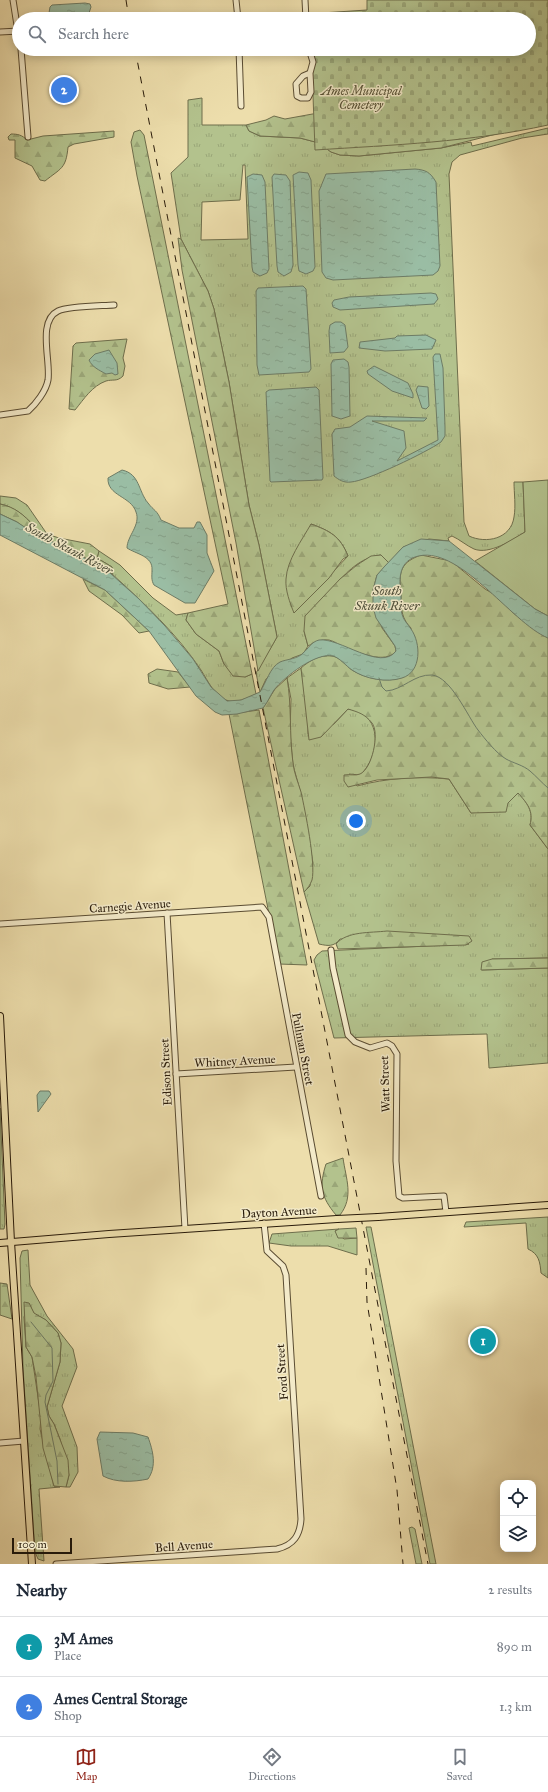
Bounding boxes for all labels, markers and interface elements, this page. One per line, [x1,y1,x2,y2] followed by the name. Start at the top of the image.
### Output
[12,12,536,56] search box
[26,23,48,45] icon: search
[58,25,129,43] text: Search here
[51,75,77,105] pin: 2
[319,84,403,112] park label: Ames Municipal Cemetery
[22,519,116,579] water label: South Skunk River
[354,583,420,614] water label: South Skunk River
[346,811,366,831] your location
[89,896,171,917] street label: Carnegie Avenue
[289,1011,317,1087] street label: Pullman Street
[157,1037,175,1106] street label: Edison Street
[194,1052,276,1070] street label: Whitney Avenue
[377,1055,393,1113] street label: Watt Street
[241,1203,317,1221] street label: Dayton Avenue
[470,1326,496,1356] pin: 1
[273,1343,291,1401] street label: Ford Street
[500,1480,536,1552] map controls
[500,1480,536,1516] button: locate
[500,1516,536,1552] button: layers
[12,1536,72,1555] scale bar
[155,1537,213,1555] street label: Bell Avenue
[18,1538,47,1551] text: 100 m
[16,1580,67,1601] text: Nearby
[488,1582,532,1598] text: 2 results
[54,1630,113,1648] text: 3M Ames
[26,1639,32,1655] text: 1
[497,1639,532,1655] text: 890 m
[54,1648,81,1664] text: Place
[54,1690,187,1708] text: Ames Central Storage
[26,1699,32,1715] text: 2
[499,1699,532,1715] text: 1.3 km
[54,1708,82,1724] text: Shop
[75,1746,97,1783] tab: Map
[248,1746,296,1783] tab: Directions
[446,1746,473,1783] tab: Saved

